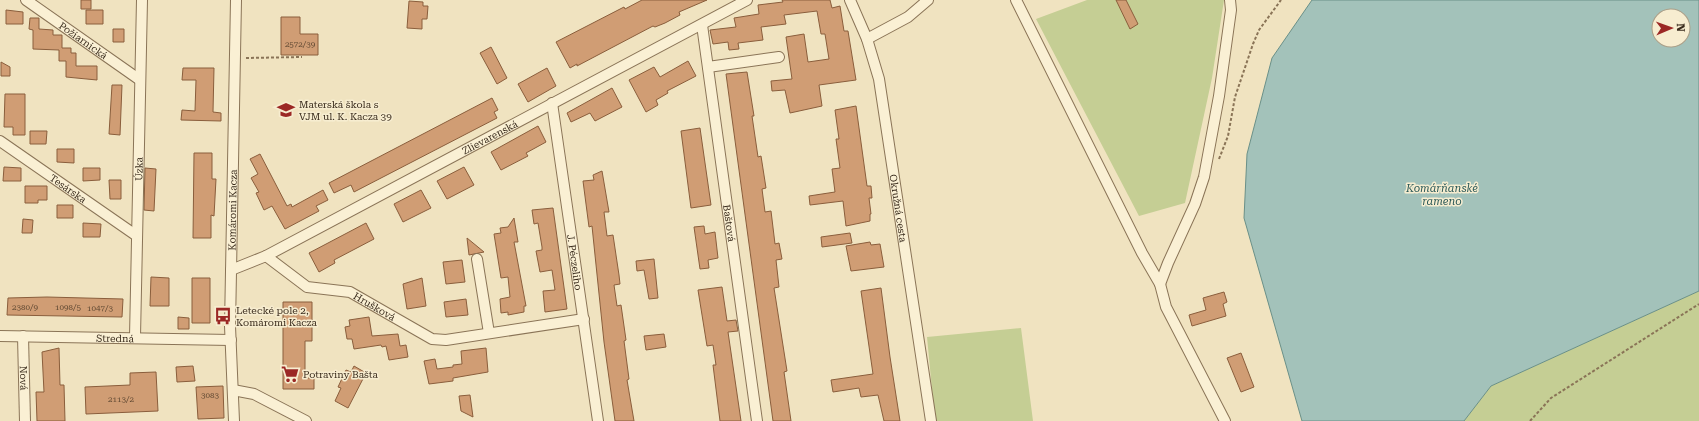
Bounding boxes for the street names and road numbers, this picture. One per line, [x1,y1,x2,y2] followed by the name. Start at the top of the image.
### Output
[57,20,110,62] street label: Požiarnická
[460,118,520,157] street label: Zlievarenská
[133,156,145,181] street label: Úzka
[226,169,239,251] street label: Komáromi Kacza
[48,172,89,206] street label: Tesárska
[888,173,909,244] street label: Okružná cesta
[721,204,737,243] street label: Baštová
[565,234,584,291] street label: J. Péczeliho
[351,290,398,323] street label: Hrušková
[96,333,135,344] street label: Stredná
[18,365,29,391] street label: Nová

